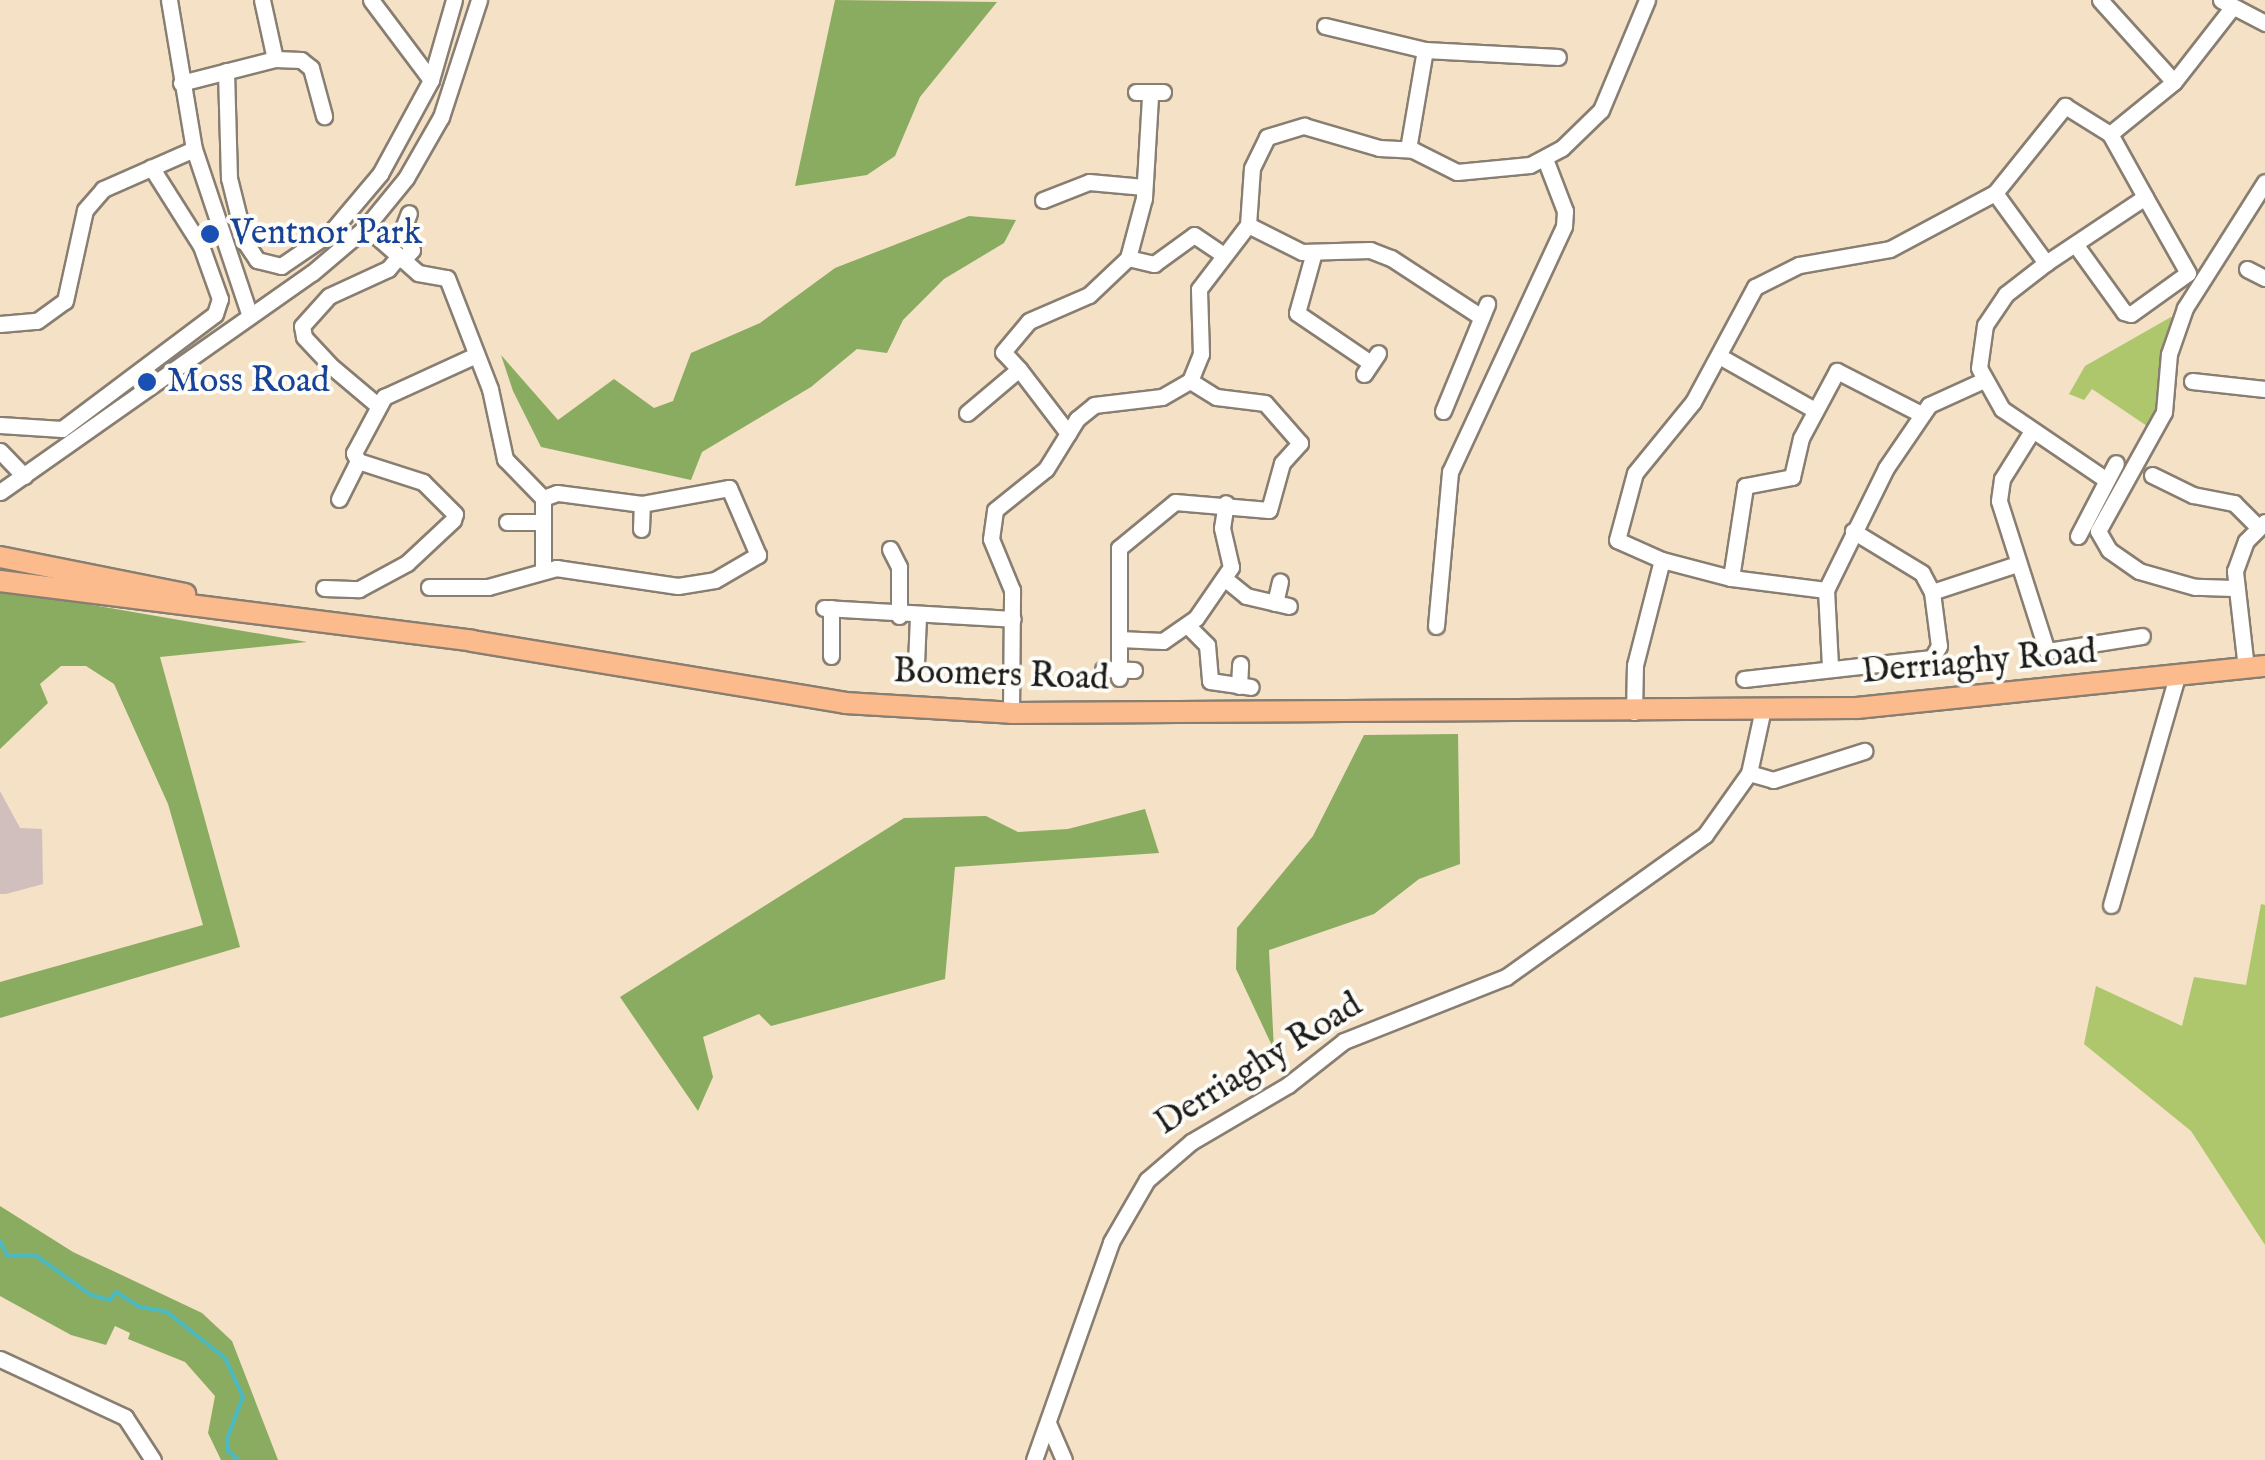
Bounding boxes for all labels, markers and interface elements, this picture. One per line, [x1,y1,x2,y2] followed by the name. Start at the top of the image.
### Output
[230,213,422,255] place label: Ventnor Park
[199,223,221,245] marker: Ventnor Park
[167,361,330,403] place label: Moss Road
[136,371,158,393] marker: Moss Road
[1860,632,2098,694] street label: Derriaghy Road
[892,651,1110,701] street label: Boomers Road
[1148,985,1370,1145] street label: Derriaghy Road

